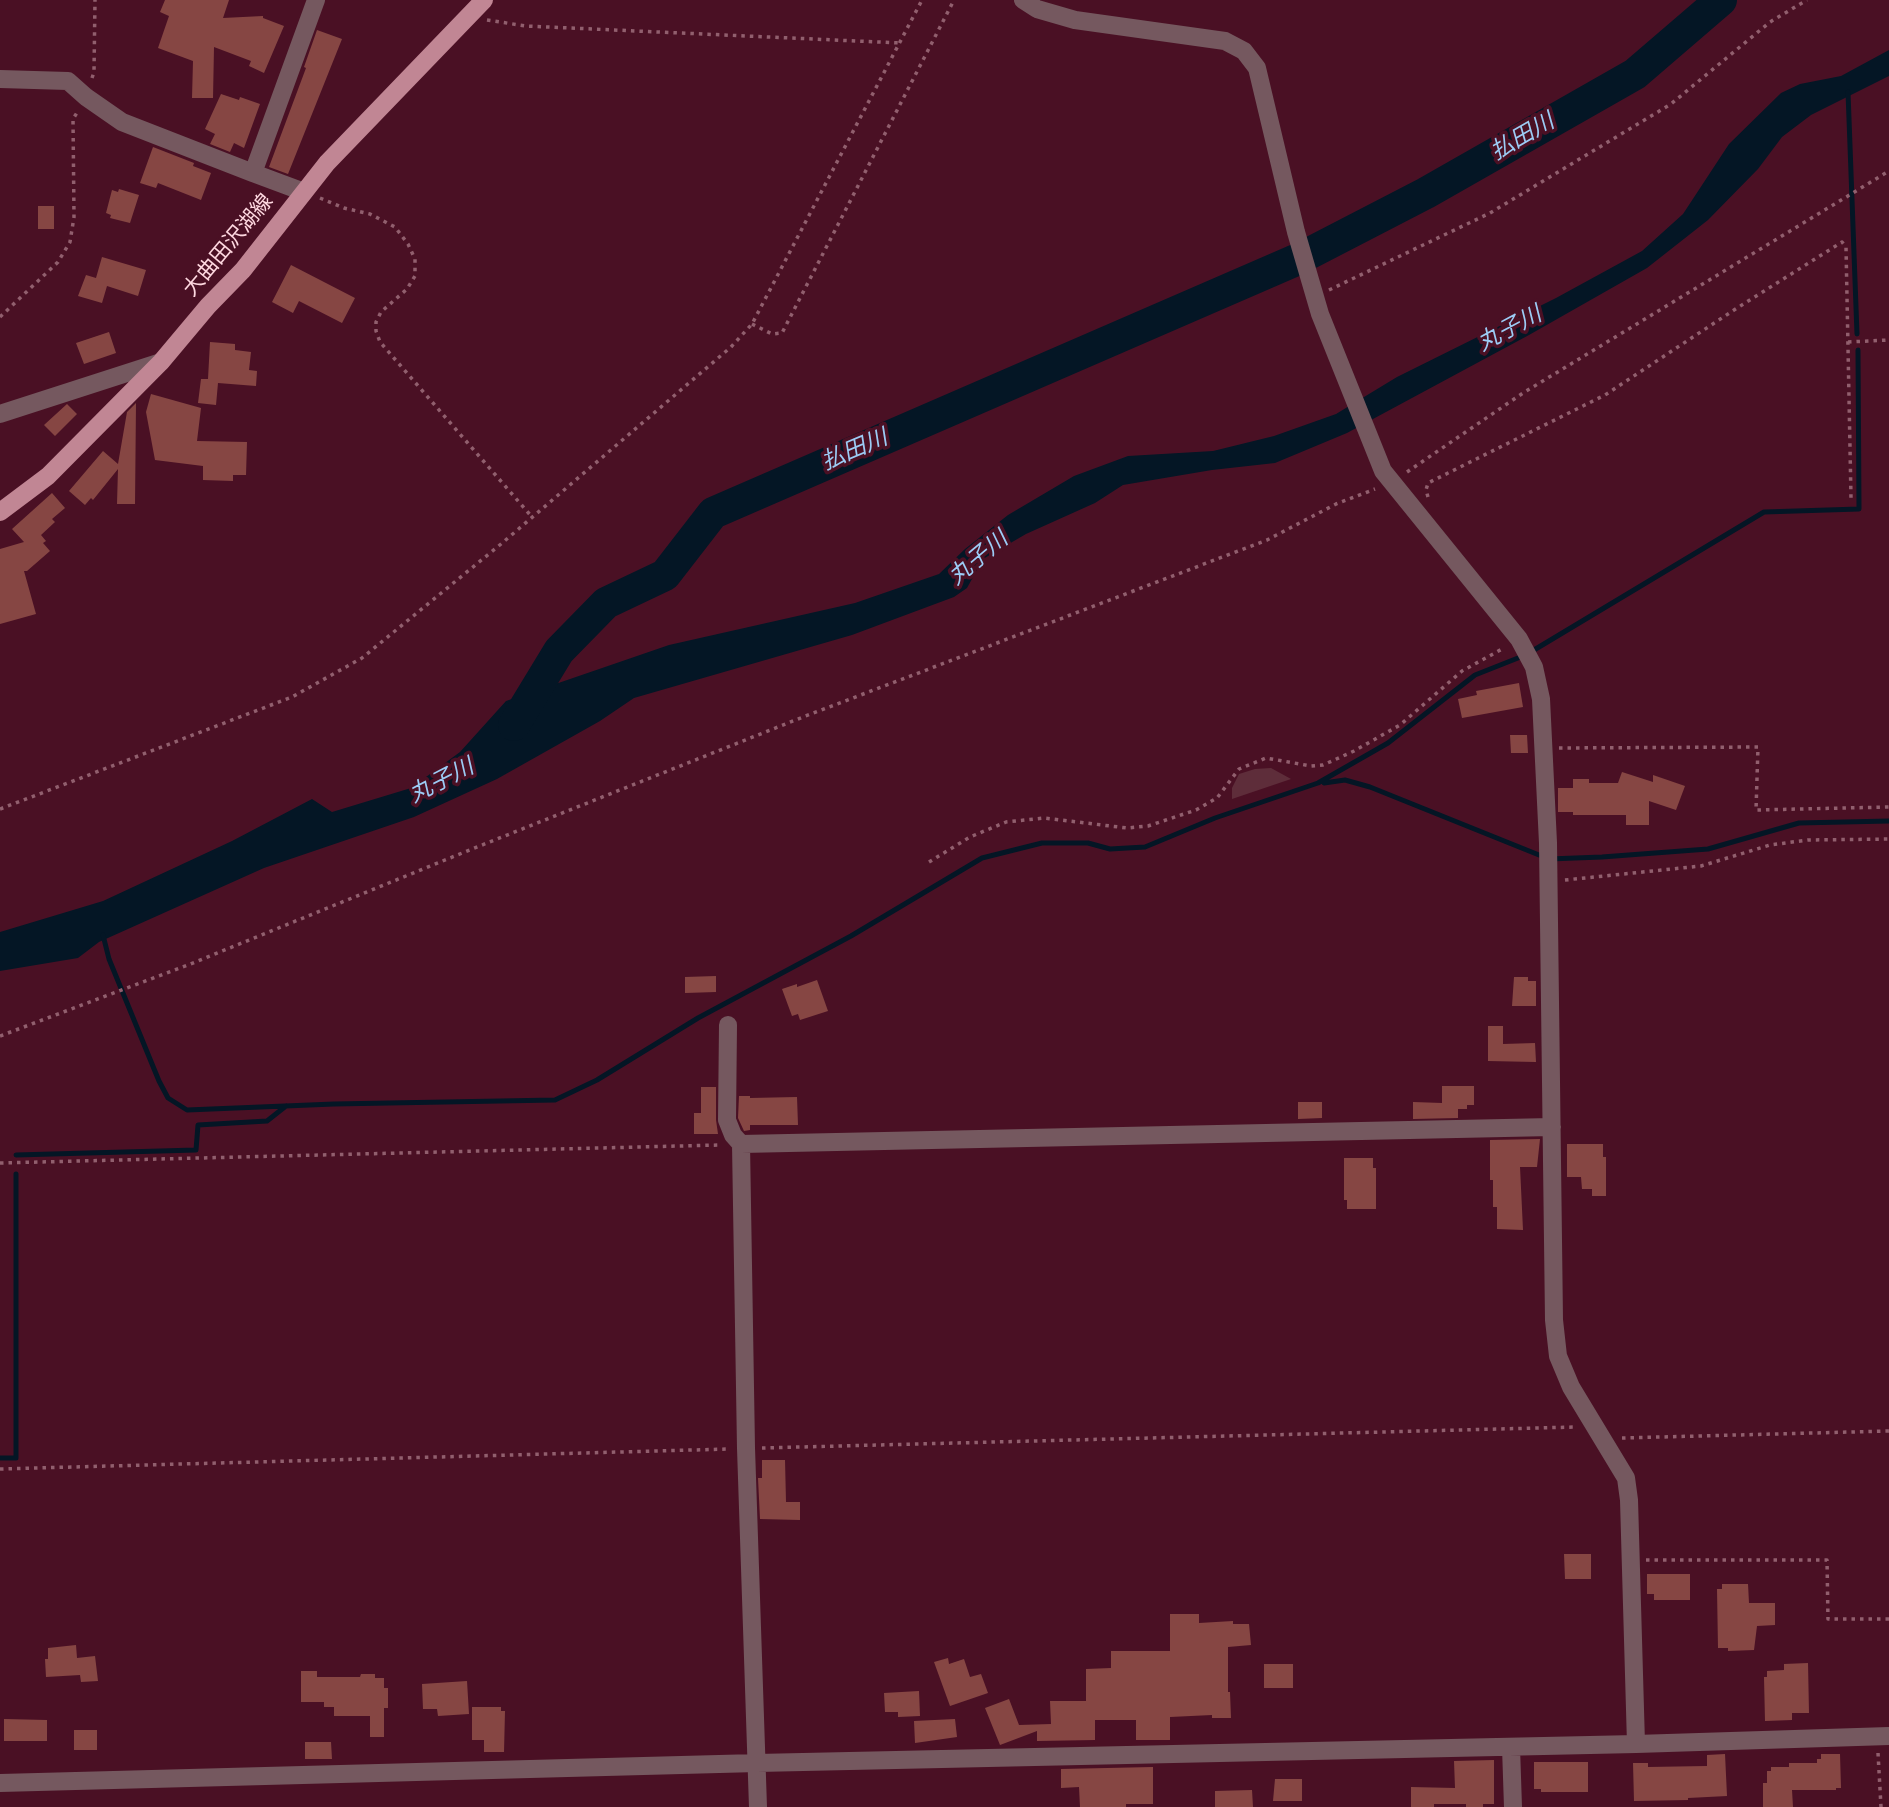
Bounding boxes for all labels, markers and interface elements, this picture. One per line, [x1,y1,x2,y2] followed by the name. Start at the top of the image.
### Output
[1486,109,1560,167] water label: 払田川
[179,190,279,302] street label: 大曲田沢湖線
[1473,302,1547,358] water label: 丸子川
[818,425,892,477] water label: 払田川
[944,526,1014,592] water label: 丸子川
[405,754,479,810] water label: 丸子川

